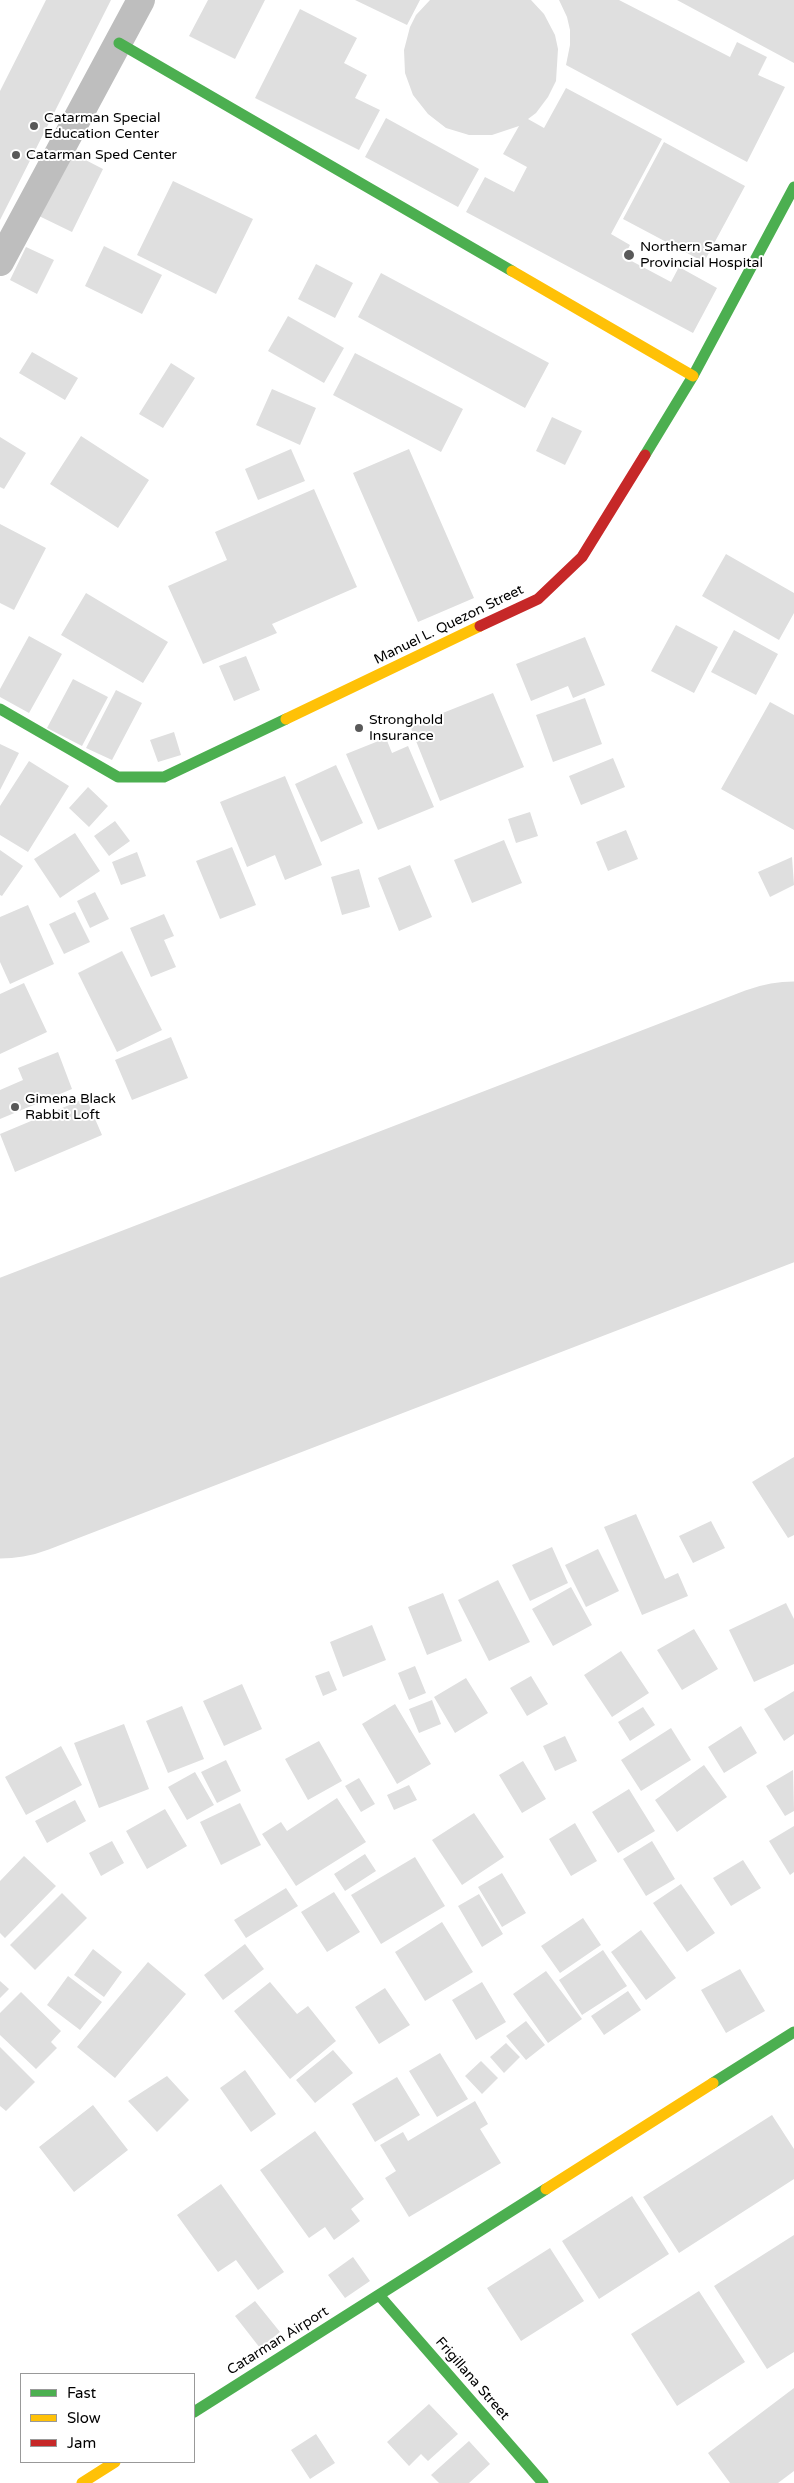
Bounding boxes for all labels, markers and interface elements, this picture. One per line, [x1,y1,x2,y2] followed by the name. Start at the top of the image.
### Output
[44,110,160,142] place label: Catarman Special Education Center
[28,120,40,132] marker: Catarman Special Education Center
[26,147,177,163] place label: Catarman Sped Center
[10,149,22,161] marker: Catarman Sped Center
[640,239,763,272] place label: Northern Samar Provincial Hospital
[622,248,636,262] marker: Northern Samar Provincial Hospital
[372,581,526,669] street label: Manuel L. Quezon Street
[369,712,443,744] place label: Stronghold Insurance
[353,722,365,734] marker: Stronghold Insurance
[25,1091,116,1124] place label: Gimena Black Rabbit Loft
[9,1101,21,1113] marker: Gimena Black Rabbit Loft
[224,2303,332,2379] street label: Catarman Airport
[431,2334,513,2424] street label: Frigillana Street
[20,2373,195,2463] legend
[67,2384,96,2402] text: Fast
[67,2409,101,2427] text: Slow
[67,2434,96,2452] text: Jam

